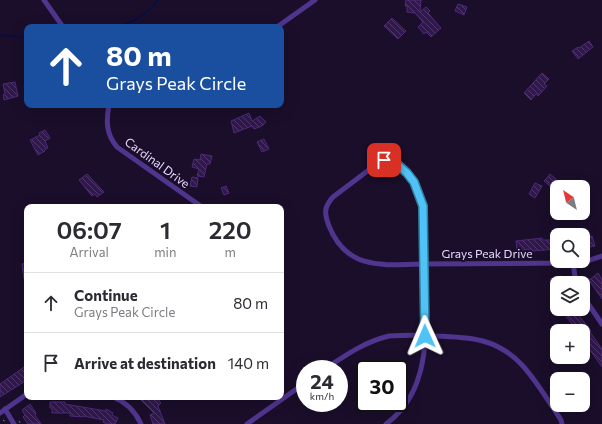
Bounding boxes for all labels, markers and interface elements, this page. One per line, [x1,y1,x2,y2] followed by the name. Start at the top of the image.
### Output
[106,38,172,72] text: 80 m
[40,40,92,92] icon: ahead
[106,72,246,94] text: Grays Peak Circle
[122,134,193,190] street label: Cardinal Drive
[367,143,401,177] pin
[373,149,395,171] icon: arrive
[550,180,590,220] north arrow
[550,180,590,412] map controls
[56,215,122,244] text: 06:07
[160,215,171,244] text: 1
[209,215,252,244] text: 220
[550,228,590,268] button: search
[69,244,109,260] text: Arrival
[154,244,176,260] text: min
[224,244,236,260] text: m
[441,246,533,260] street label: Grays Peak Drive
[550,276,590,316] button: layers
[74,286,138,304] text: Continue
[40,292,62,314] icon: ahead
[233,294,268,312] text: 80 m
[74,304,175,320] text: Grays Peak Circle
[404,315,446,357] position arrow
[550,324,590,364] button: +
[40,352,62,374] icon: arrive
[74,354,216,372] text: Arrive at destination
[228,354,269,372] text: 140 m
[356,360,408,412] speed limit sign: 30
[310,369,334,393] text: 24
[550,372,590,412] button: −
[310,390,334,402] text: km/h

